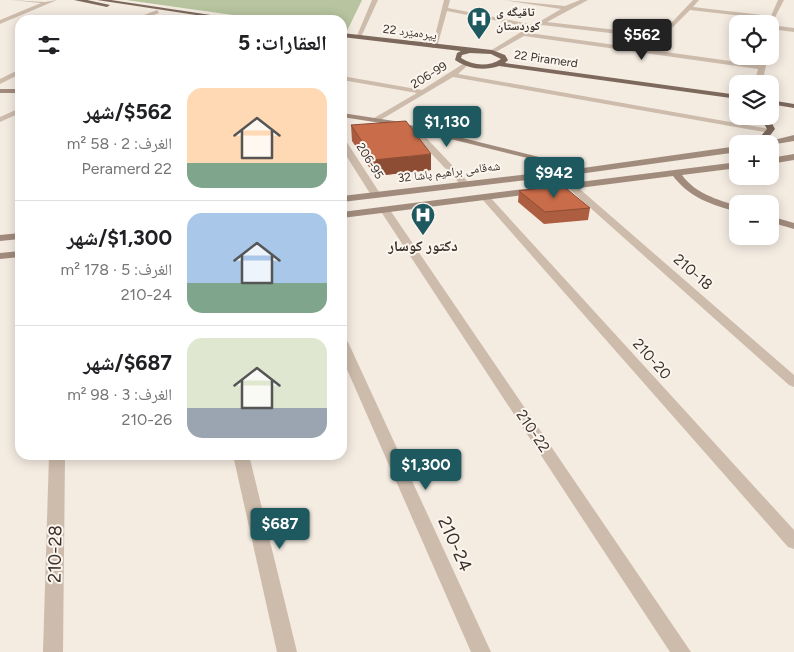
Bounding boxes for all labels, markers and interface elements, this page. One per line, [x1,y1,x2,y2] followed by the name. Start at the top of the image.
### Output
[496,5,541,34] place label: تاقيگه ى كوردستان
[466,6,492,40] hospital icon: تاقيگه ى كوردستان
[729,15,779,245] map controls
[729,15,779,65] button: locate
[612,18,672,61] pin: $562
[382,22,438,43] street label: 22 پیرەمێرد
[624,25,660,44] text: $562
[238,30,327,55] text: العقارات: 5
[35,31,63,59] icon: filters
[513,48,579,70] street label: 22 Piramerd
[408,59,450,91] street label: 206-99
[729,75,779,125] button: layers
[83,99,172,124] text: $562/شهر
[406,106,488,148] pin: $1,130
[227,108,287,168] icon: home
[424,112,470,131] text: $1,130
[67,134,172,153] text: الغرف: 2 · 58 m²
[729,135,779,185] button: +
[353,140,387,182] street label: 206-95
[524,156,584,199] pin: $942
[82,159,172,178] text: 22 Peramerd
[397,159,501,186] street label: شەقامی براهیم پاشا 32
[535,163,573,182] text: $942
[729,195,779,245] button: −
[410,202,436,236] hospital icon: دكتور كوسار
[67,225,172,250] text: $1,300/شهر
[227,233,287,293] icon: home
[387,237,458,255] place label: دكتور كوسار
[670,250,716,294] street label: 210-18
[61,260,172,279] text: الغرف: 5 · 178 m²
[121,285,172,304] text: 210-24
[629,335,675,383] street label: 210-20
[83,350,172,375] text: $687/شهر
[227,358,287,418] icon: home
[67,385,172,404] text: الغرف: 3 · 98 m²
[512,406,554,456] street label: 210-22
[122,410,172,429] text: 210-26
[385,448,467,491] pin: $1,300
[401,455,451,474] text: $1,300
[250,508,310,550] pin: $687
[433,513,477,575] street label: 210-24
[262,514,298,533] text: $687
[43,525,67,583] street label: 210-28

